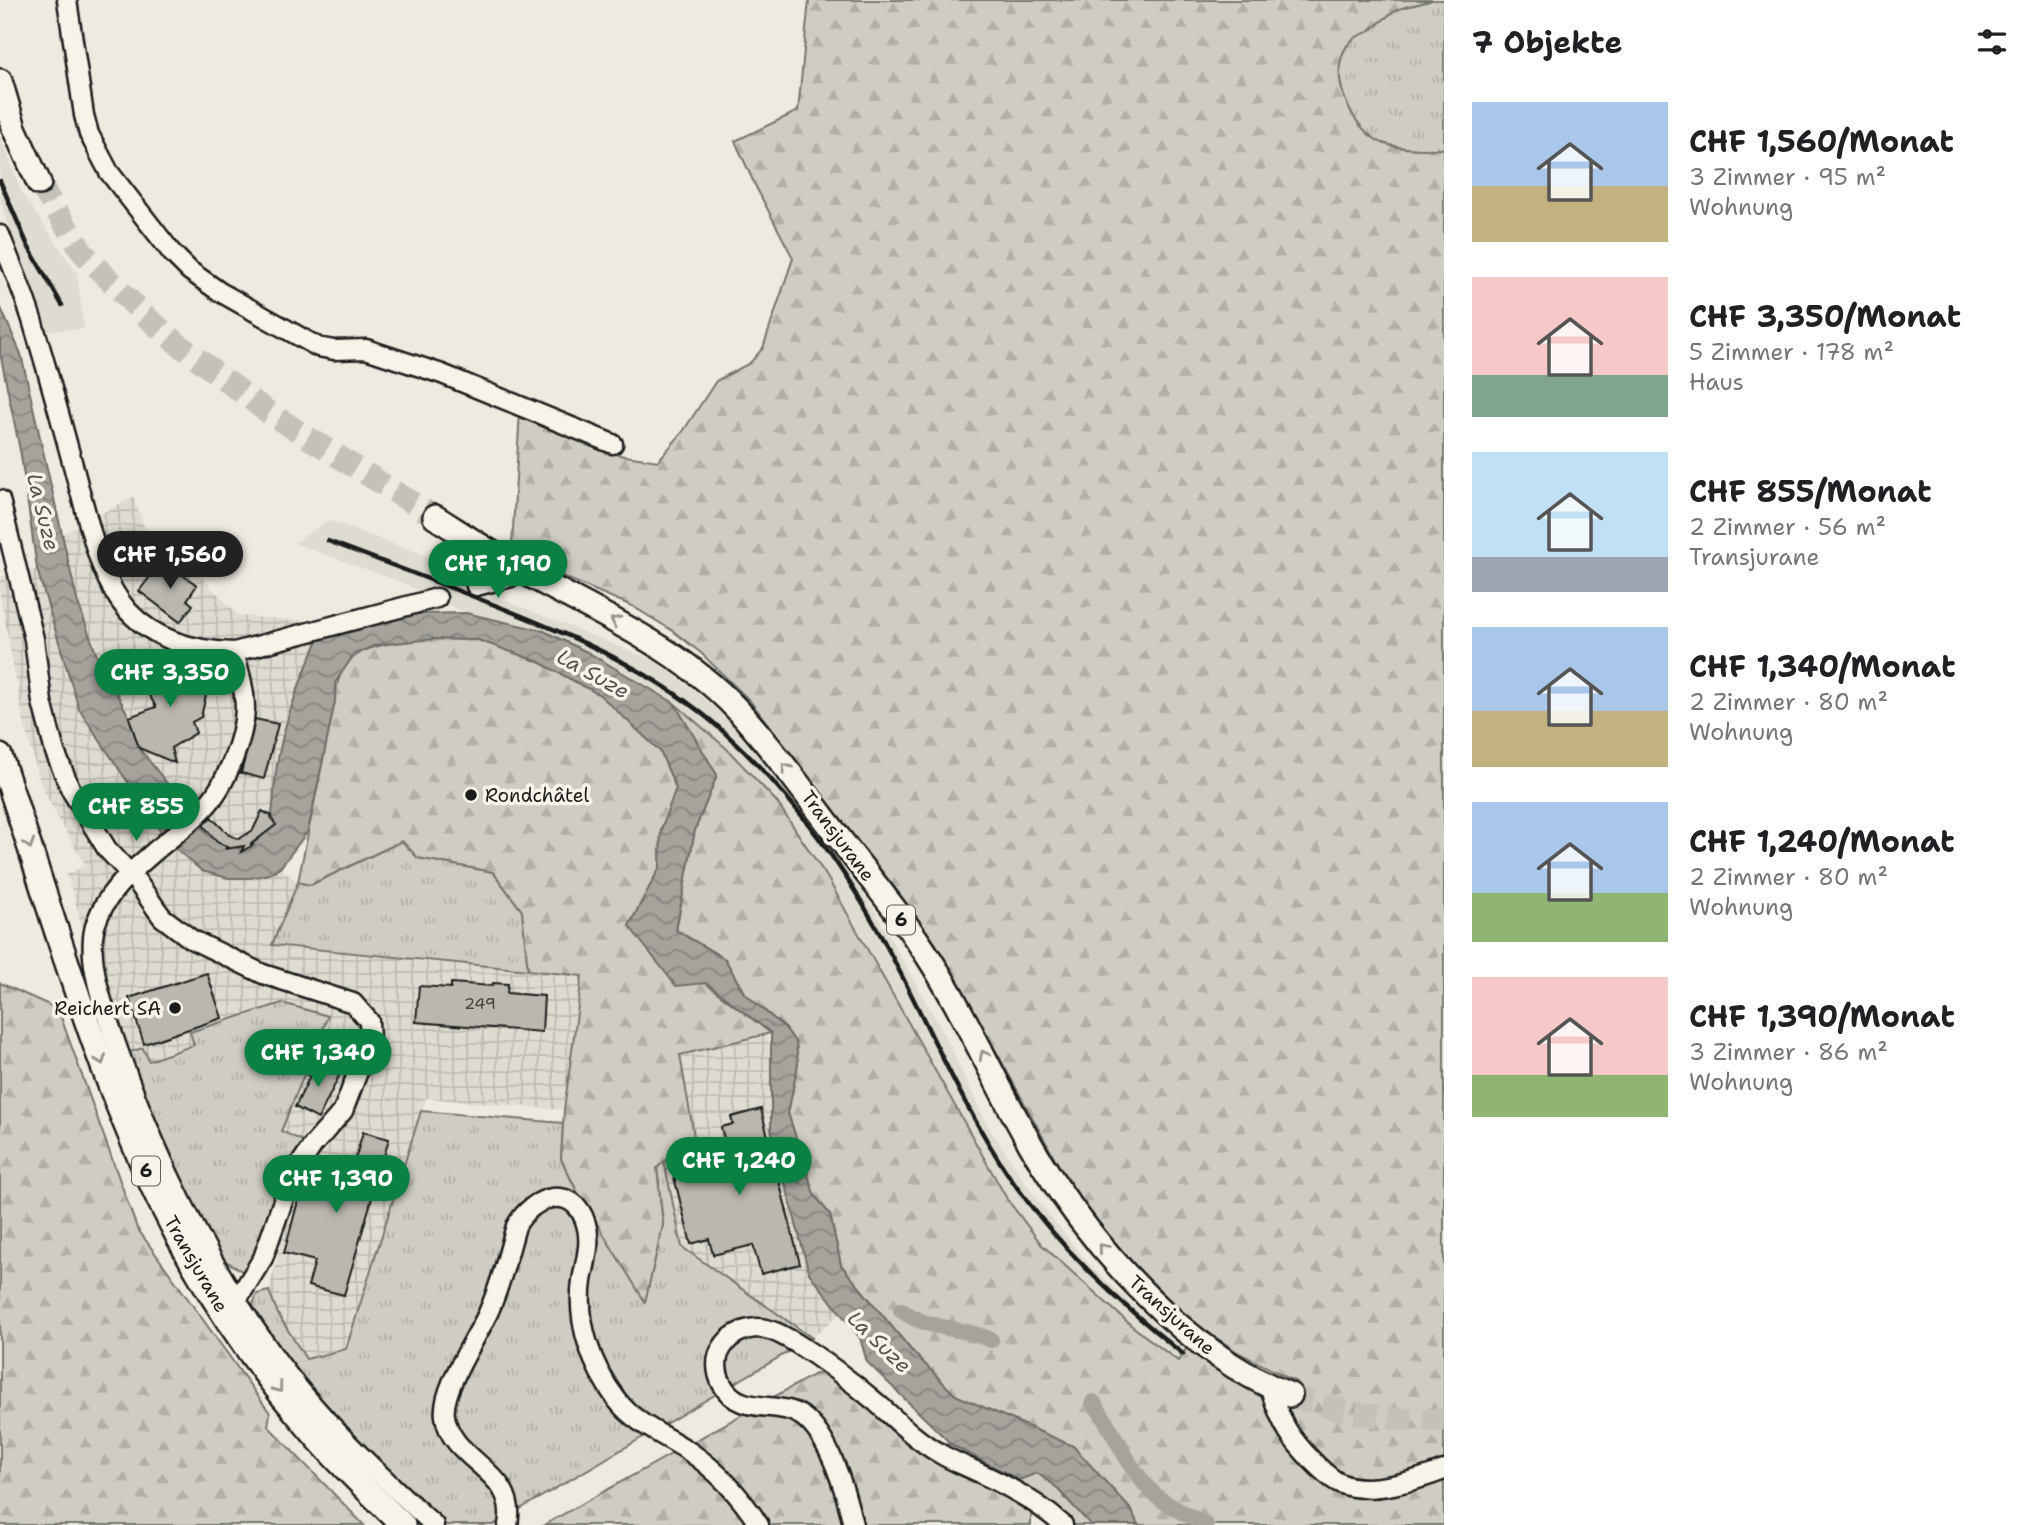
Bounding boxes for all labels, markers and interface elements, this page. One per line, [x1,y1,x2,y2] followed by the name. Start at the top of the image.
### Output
[1472,22,1622,63] text: 7 Objekte
[1973,23,2011,61] icon: filters
[1689,121,1954,162] text: CHF 1,560/Monat
[1528,130,1612,214] icon: home
[1689,162,1886,192] text: 3 Zimmer · 95 m²
[1689,192,1793,222] text: Wohnung
[1689,296,1961,337] text: CHF 3,350/Monat
[1528,305,1612,389] icon: home
[1689,337,1894,367] text: 5 Zimmer · 178 m²
[1689,367,1744,397] text: Haus
[20,470,66,554] water label: La Suze
[1689,471,1932,512] text: CHF 855/Monat
[1528,480,1612,564] icon: home
[1689,512,1886,542] text: 2 Zimmer · 56 m²
[90,532,250,591] pin: CHF 1,560
[113,539,227,569] text: CHF 1,560
[418,540,578,600] pin: CHF 1,190
[1689,542,1819,572] text: Transjurane
[444,548,552,578] text: CHF 1,190
[610,616,622,629] one-way arrow
[552,643,634,705] water label: La Suze
[1689,646,1956,687] text: CHF 1,340/Monat
[90,650,250,709] pin: CHF 3,350
[1528,655,1612,739] icon: home
[110,657,230,687] text: CHF 3,350
[1689,687,1888,717] text: 2 Zimmer · 80 m²
[1689,717,1793,747] text: Wohnung
[781,763,794,775] one-way arrow
[485,783,589,808] place label: Rondchâtel
[71,784,201,843] pin: CHF 855
[796,785,880,887] street label: Transjurane
[463,787,479,803] marker: Rondchâtel
[88,791,184,821] text: CHF 855
[1689,821,1955,862] text: CHF 1,240/Monat
[1528,830,1612,914] icon: home
[20,838,35,850] one-way arrow
[1689,862,1888,892] text: 2 Zimmer · 80 m²
[1689,892,1793,922] text: Wohnung
[887,905,915,934] road number: 6
[464,993,496,1014] house number: 249
[54,996,161,1021] place label: Reichert SA
[1689,996,1955,1037] text: CHF 1,390/Monat
[167,1000,183,1016] marker: Reichert SA
[1528,1005,1612,1089] icon: home
[238,1030,398,1089] pin: CHF 1,340
[260,1037,376,1067] text: CHF 1,340
[1689,1037,1888,1067] text: 3 Zimmer · 86 m²
[979,1050,992,1062] one-way arrow
[93,1053,107,1065] one-way arrow
[1689,1067,1793,1097] text: Wohnung
[659,1138,819,1197] pin: CHF 1,240
[682,1145,796,1175] text: CHF 1,240
[132,1156,160,1186] road number: 6
[256,1156,416,1215] pin: CHF 1,390
[279,1163,393,1193] text: CHF 1,390
[158,1211,234,1317] street label: Transjurane
[1099,1243,1111,1256] one-way arrow
[1124,1270,1220,1360] street label: Transjurane
[841,1305,917,1379] water label: La Suze
[269,1380,282,1393] one-way arrow

